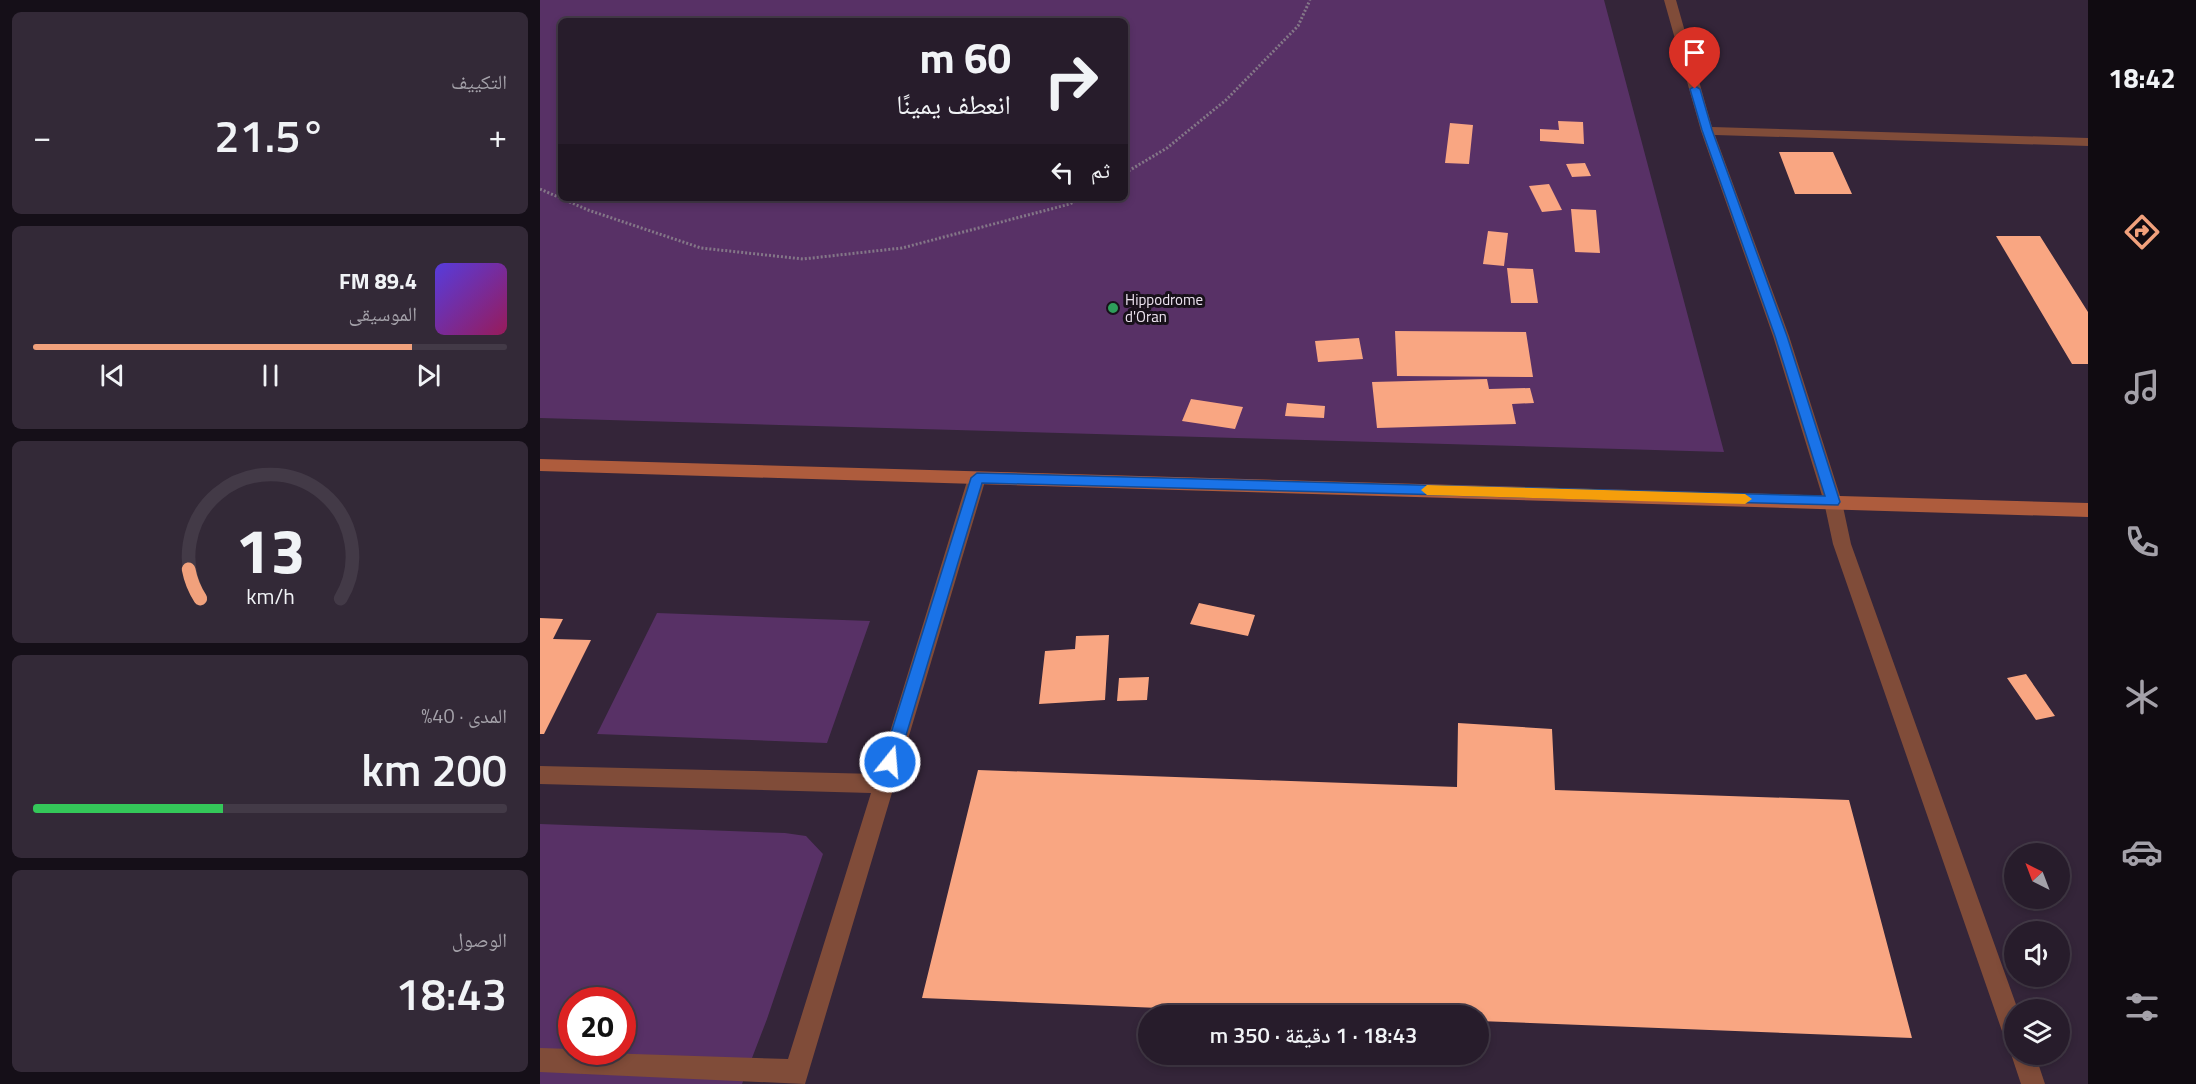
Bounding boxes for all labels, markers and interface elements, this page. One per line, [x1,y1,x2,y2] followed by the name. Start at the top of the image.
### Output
[919,25,1011,89] text: 60 m
[1669,27,1720,89] pin
[1678,36,1711,69] icon: arrive
[1032,42,1110,120] icon: right
[2108,57,2176,98] text: 18:42
[451,66,507,97] text: التكييف
[896,83,1011,124] text: انعطف يمينًا
[214,101,326,169] text: 21.5°
[33,111,51,161] text: −
[489,111,507,161] text: +
[1091,153,1110,187] text: ثم
[1046,156,1079,189] icon: left
[2121,211,2163,253] icon: directions
[339,264,417,298] text: 89.4 FM
[1125,288,1203,328] place label: Hippodrome d'Oran
[349,298,417,329] text: الموسيقى
[1106,301,1120,315] marker: Hippodrome d'Oran
[96,359,129,392] icon: previous
[254,359,287,392] icon: pause
[412,359,445,392] icon: next
[2121,366,2163,408] icon: music
[235,502,305,597] text: 13
[2121,521,2163,563] icon: phone
[246,580,294,612] text: km/h
[2121,676,2163,718] icon: climate
[421,700,507,731] text: المدى · 40%
[858,730,922,794] position arrow
[361,735,507,803] text: 200 km
[2121,831,2163,873] icon: car
[2004,843,2070,909] north arrow
[2004,843,2070,1065] map controls
[2004,921,2070,987] button: sound
[452,924,507,955] text: الوصول
[395,959,507,1027] text: 18:43
[2121,986,2163,1028] icon: filters
[558,987,636,1065] speed limit sign: 20
[2004,999,2070,1065] button: layers
[1210,1018,1417,1052] text: 18:43 · 1 دقيقة · 350 m

